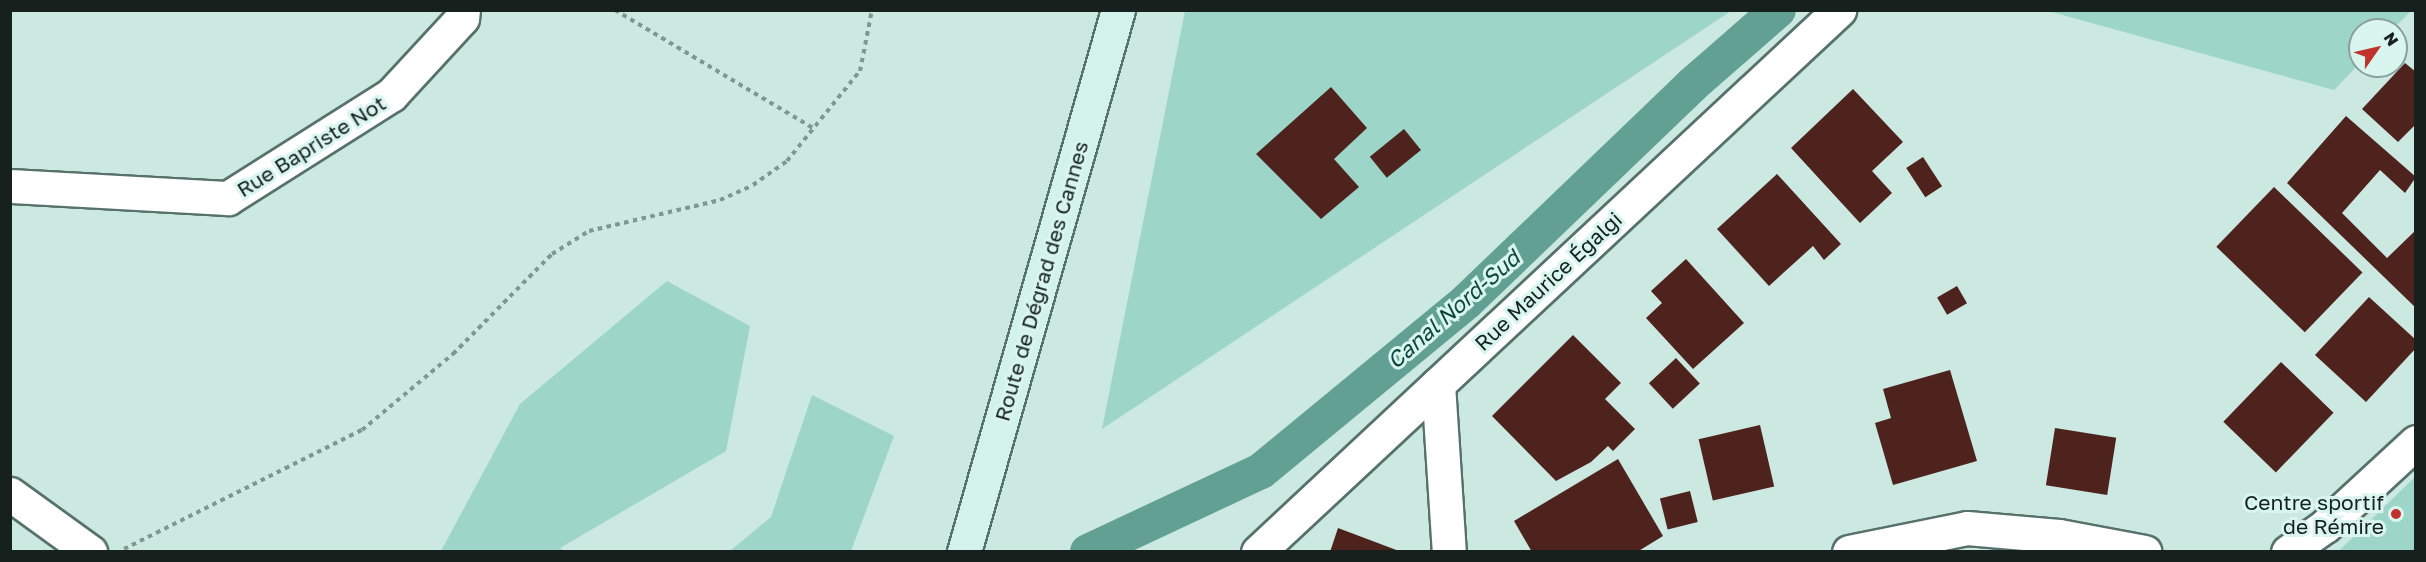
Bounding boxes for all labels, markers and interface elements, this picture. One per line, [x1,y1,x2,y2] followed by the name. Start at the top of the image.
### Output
[2348,18,2408,78] north arrow
[2380,28,2403,50] text: N
[232,90,390,202] street label: Rue Bapriste Not
[989,138,1093,424] street label: Route de Dégrad des Cannes
[1469,206,1627,356] street label: Rue Maurice Égalgi
[1381,244,1525,374] water label: Canal Nord-Sud
[2244,489,2384,539] place label: Centre sportif de Rémire
[2389,507,2403,521] marker: Centre sportif de Rémire

